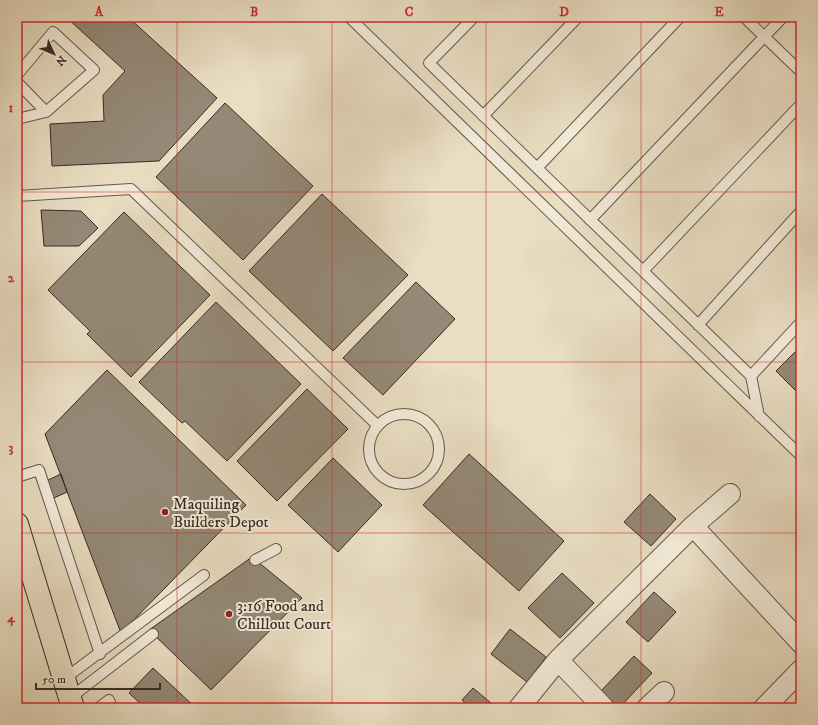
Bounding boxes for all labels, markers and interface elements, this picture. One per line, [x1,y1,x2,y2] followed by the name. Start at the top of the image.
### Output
[94,4,104,20] text: A
[250,4,258,20] text: B
[405,4,414,20] text: C
[559,4,569,20] text: D
[714,4,724,20] text: E
[34,34,74,74] north arrow
[52,52,69,68] text: N
[9,100,14,116] text: 1
[8,270,15,286] text: 2
[9,440,14,456] text: 3
[173,494,269,532] place label: Maquiling Builders Depot
[160,507,170,517] marker: Maquiling Builders Depot
[237,596,331,634] place label: 3:16 Food and Chillout Court
[224,609,234,619] marker: 3:16 Food and Chillout Court
[6,610,15,627] text: 4
[36,665,160,691] scale bar
[42,672,66,687] text: 50 m

